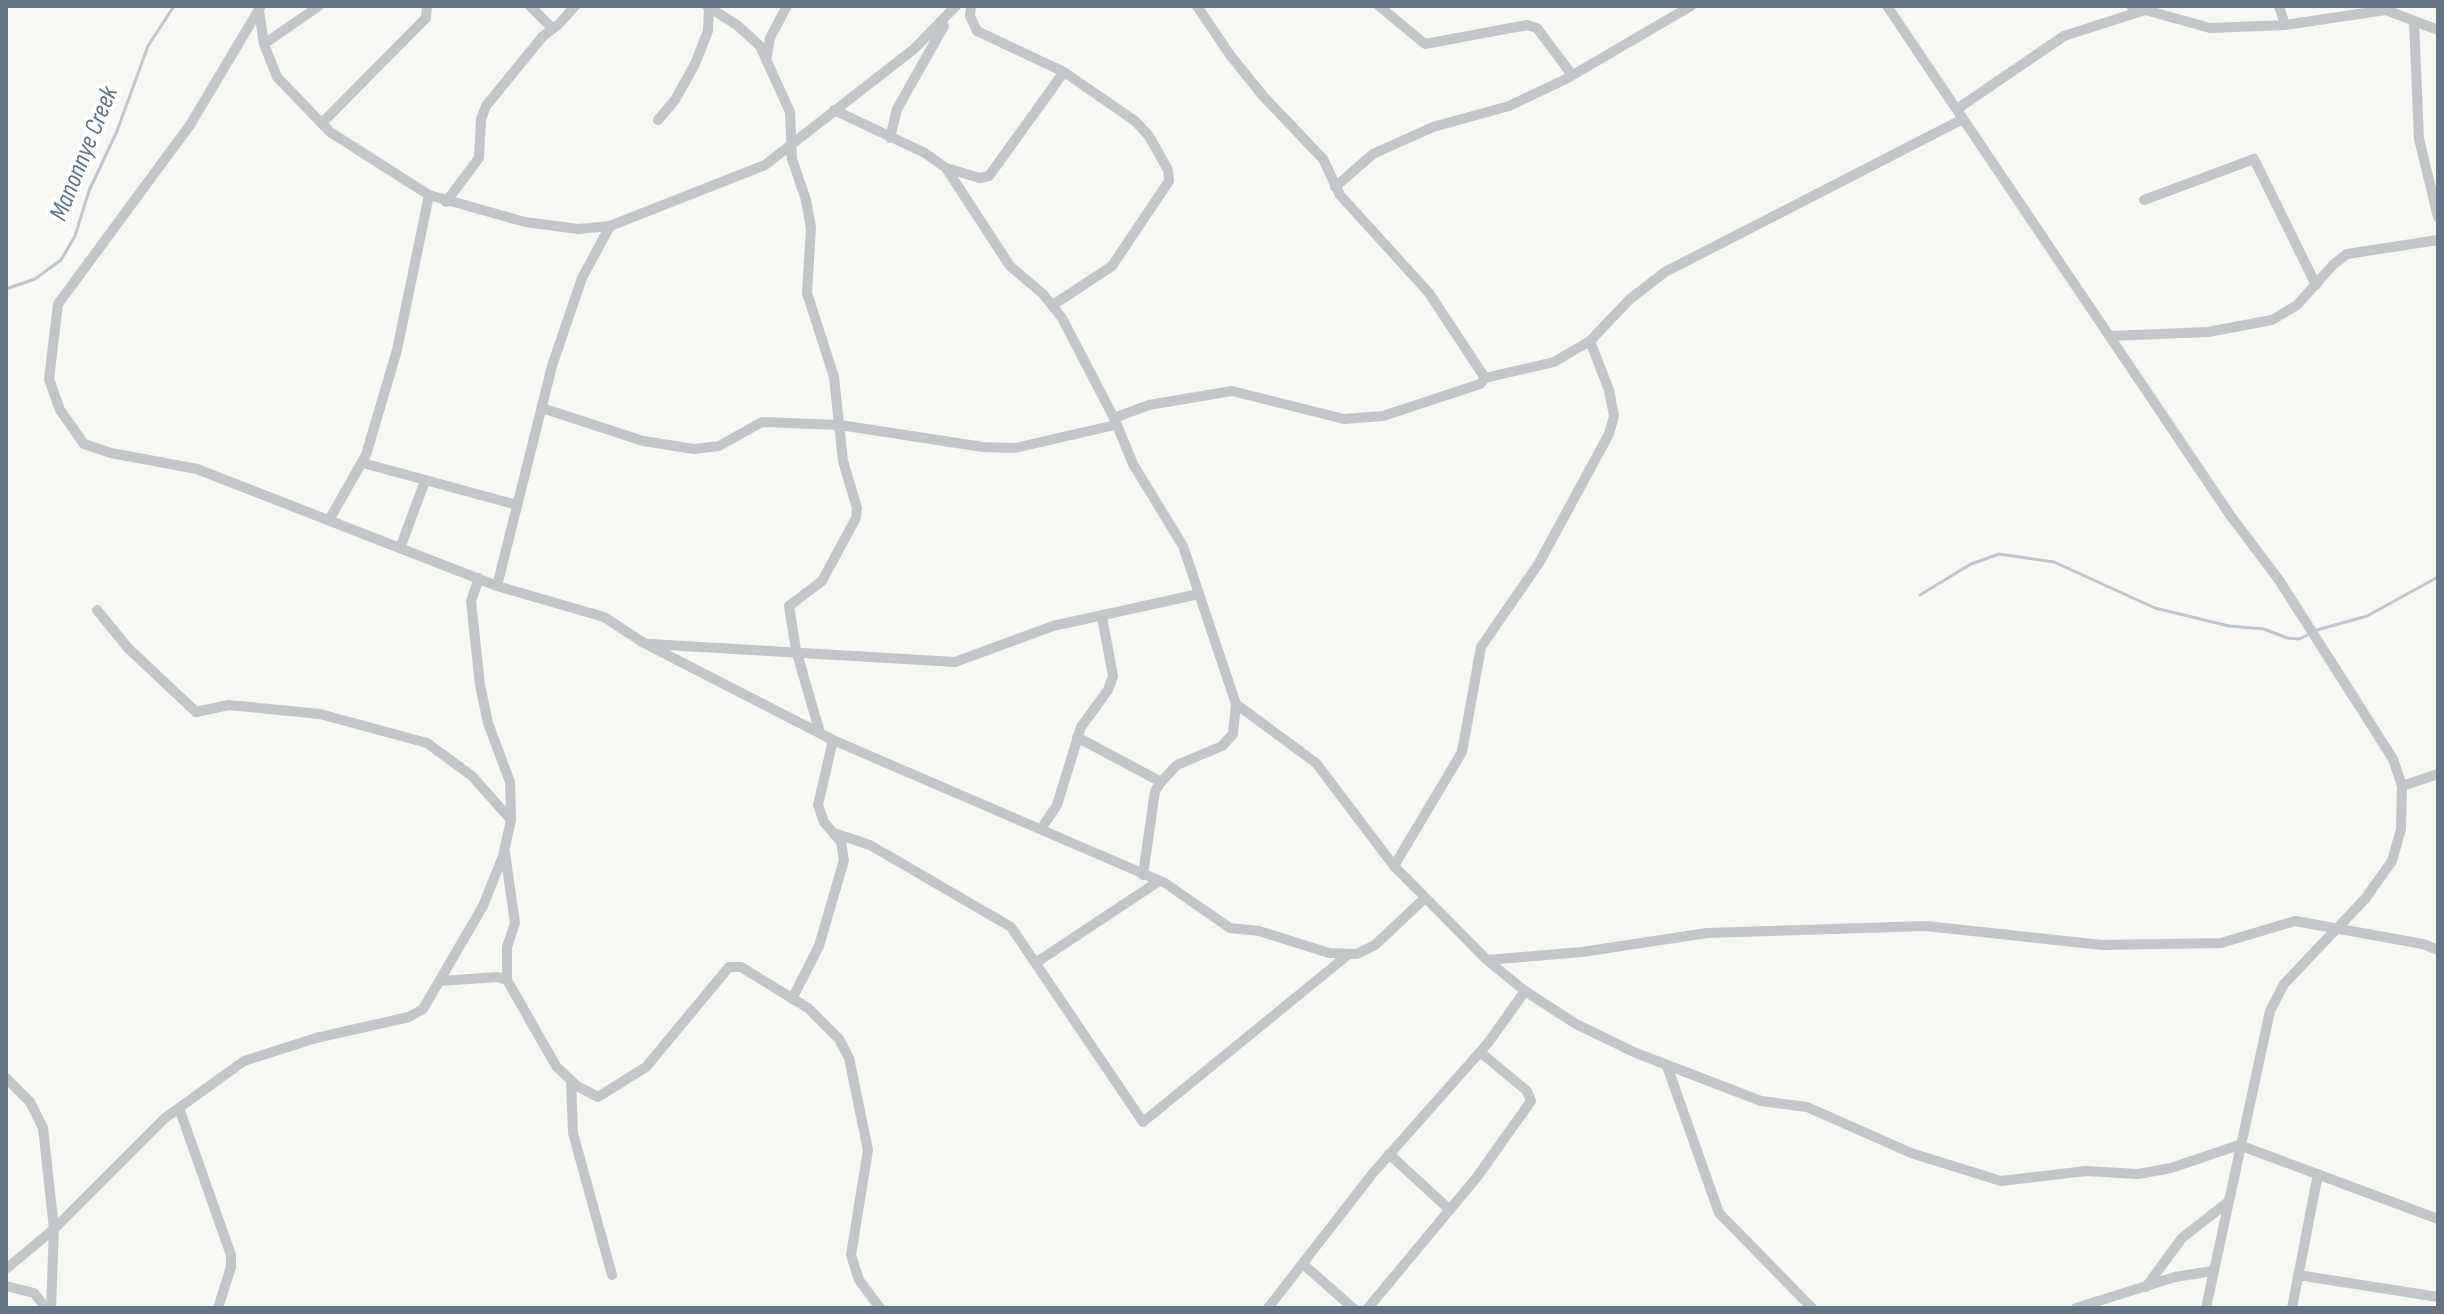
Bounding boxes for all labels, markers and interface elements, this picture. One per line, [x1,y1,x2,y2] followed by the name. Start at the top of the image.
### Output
[44,82,126,226] water label: Manonnye Creek

